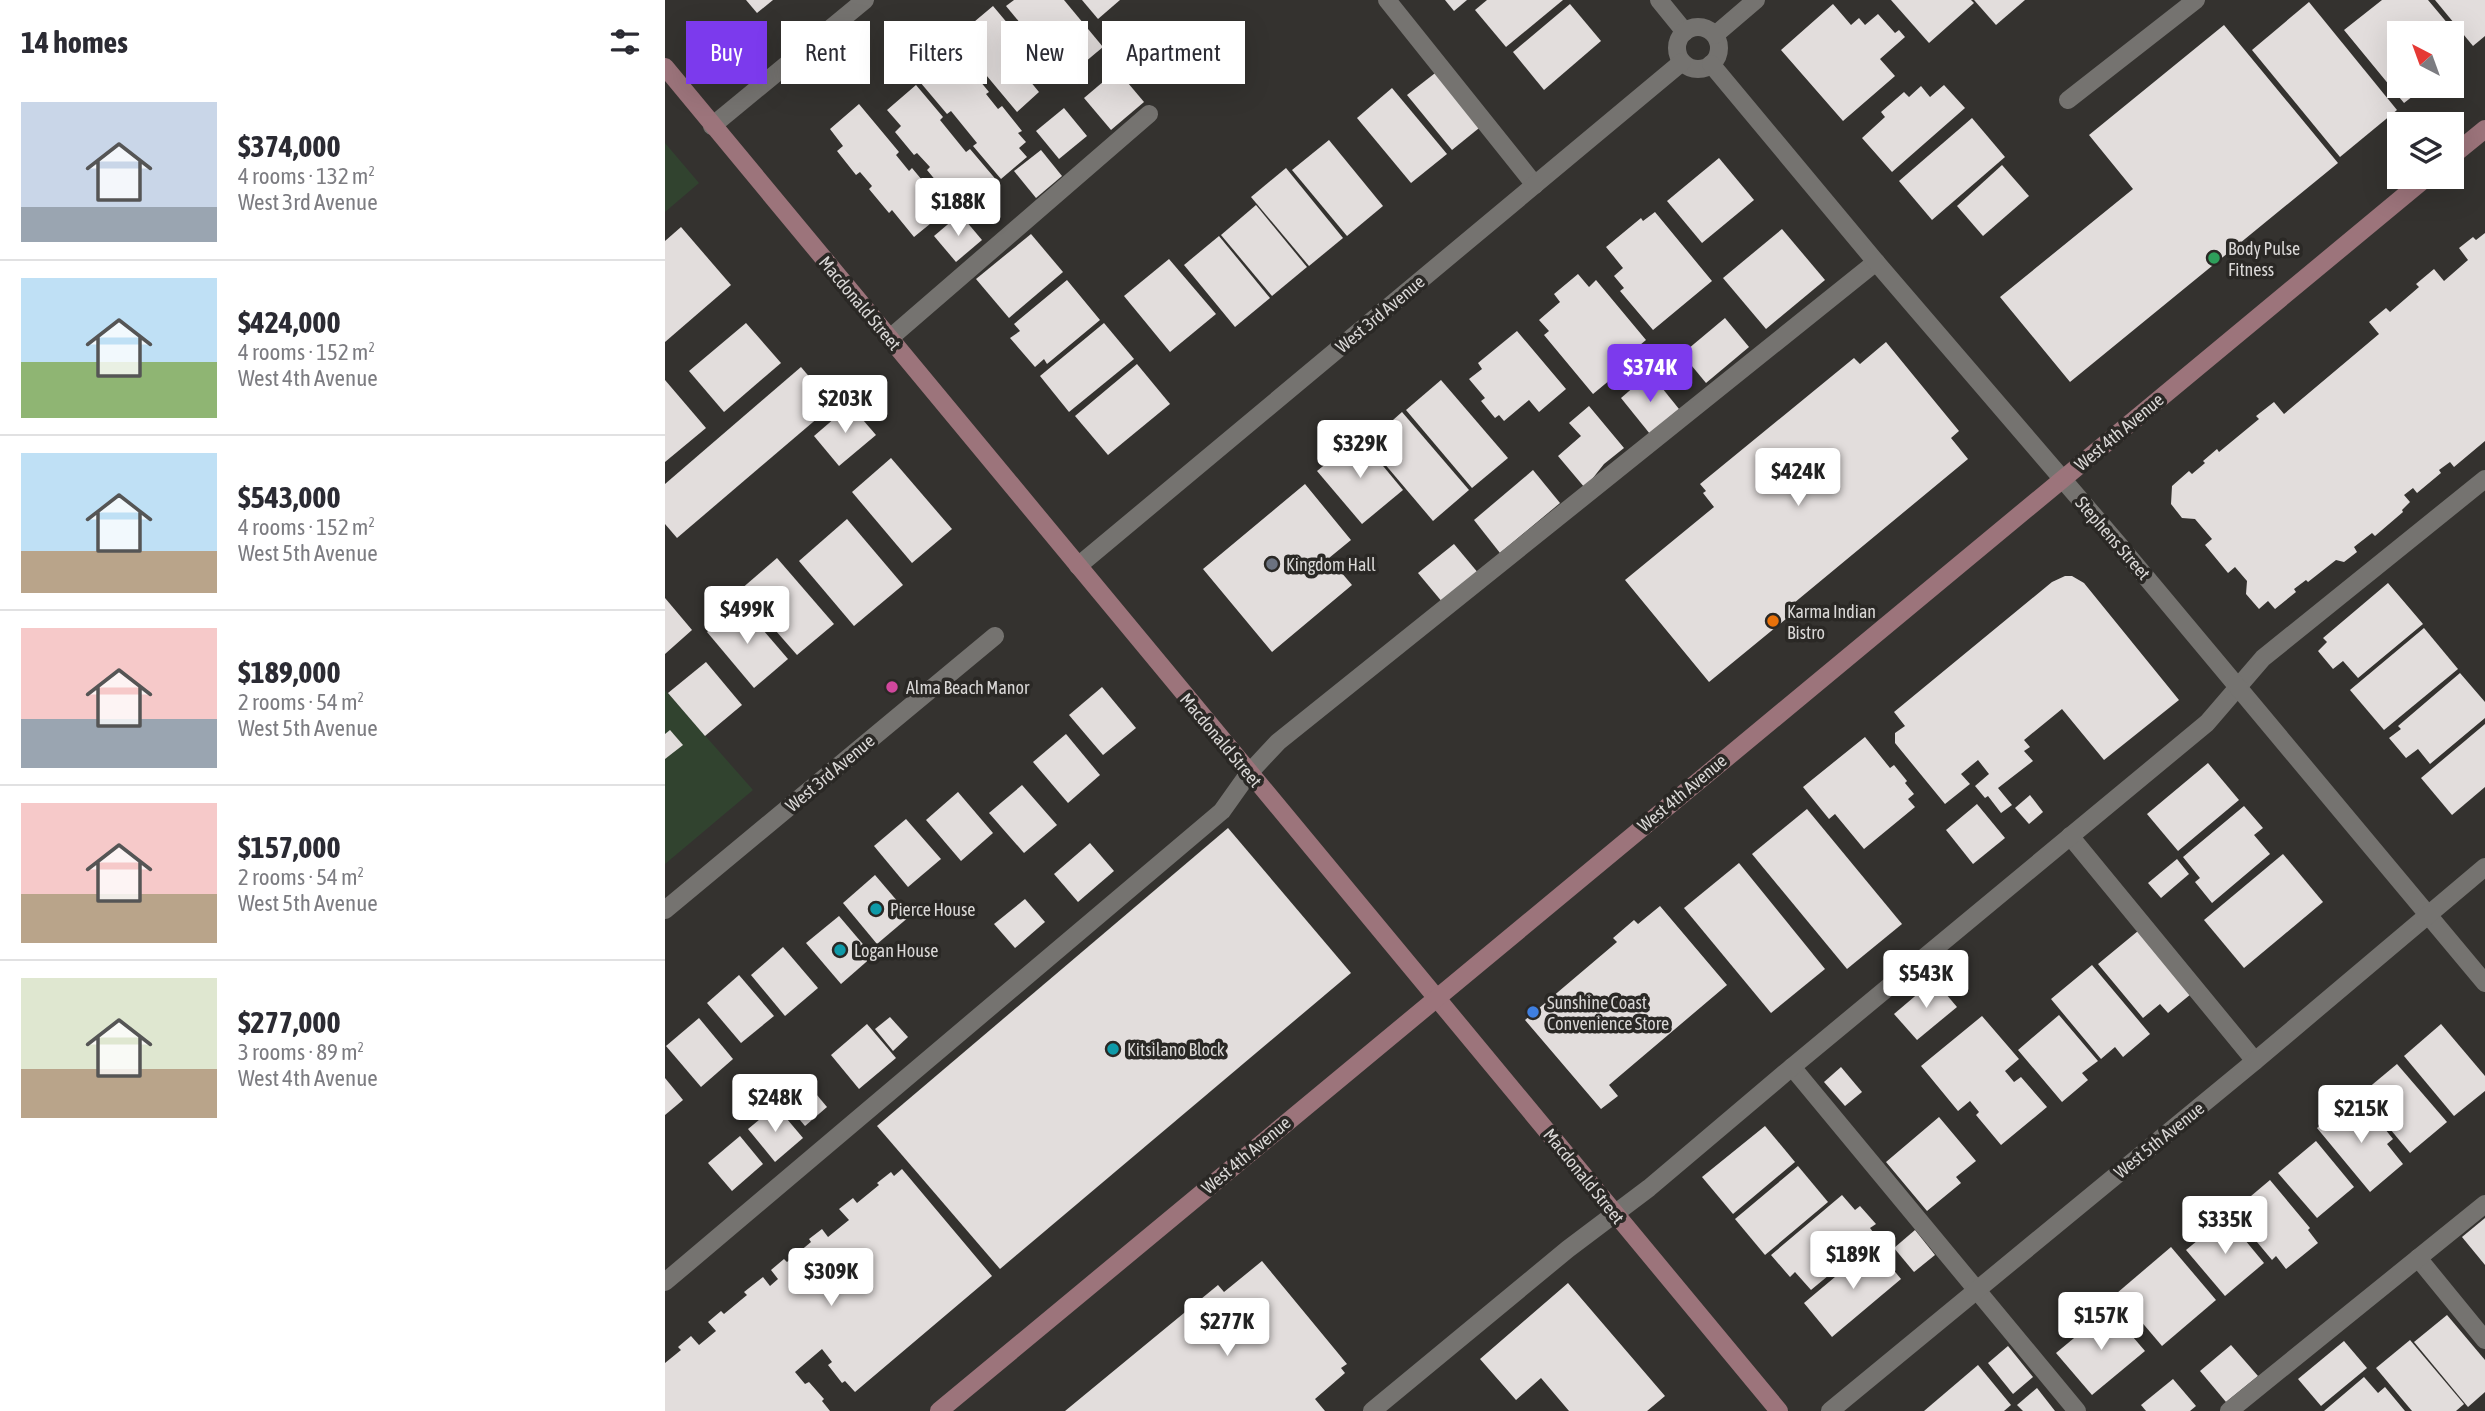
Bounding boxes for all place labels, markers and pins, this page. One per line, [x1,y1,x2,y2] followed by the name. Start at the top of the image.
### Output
[909,178,1007,238] pin: $188K
[2228,238,2300,280] place label: Body Pulse Fitness
[2206,250,2222,266] marker: Body Pulse Fitness
[1601,344,1699,404] pin: $374K
[796,376,894,435] pin: $203K
[1311,420,1409,480] pin: $329K
[1749,448,1847,508] pin: $424K
[1286,554,1376,575] place label: Kingdom Hall
[1264,556,1280,572] marker: Kingdom Hall
[698,586,796,646] pin: $499K
[1787,601,1876,643] place label: Karma Indian Bistro
[1765,613,1781,629] marker: Karma Indian Bistro
[906,677,1030,698] place label: Alma Beach Manor
[884,679,900,695] marker: Alma Beach Manor
[890,899,976,920] place label: Pierce House
[868,901,884,917] marker: Pierce House
[854,940,939,961] place label: Logan House
[832,942,848,958] marker: Logan House
[1877,950,1975,1010] pin: $543K
[1547,992,1669,1034] place label: Sunshine Coast Convenience Store
[1525,1004,1541,1020] marker: Sunshine Coast Convenience Store
[1127,1039,1225,1060] place label: Kitsilano Block
[1105,1041,1121,1057] marker: Kitsilano Block
[726,1074,824,1134] pin: $248K
[2312,1086,2410,1145] pin: $215K
[2176,1196,2274,1256] pin: $335K
[1804,1232,1902,1291] pin: $189K
[782,1248,880,1308] pin: $309K
[2052,1292,2150,1352] pin: $157K
[1178,1298,1276,1358] pin: $277K

